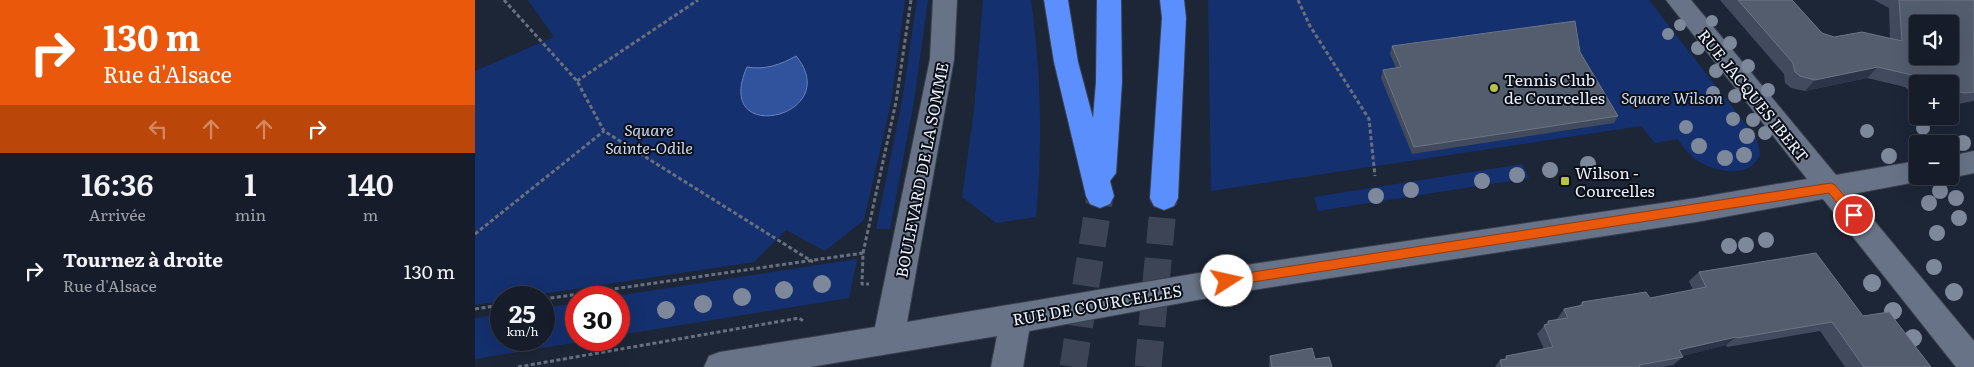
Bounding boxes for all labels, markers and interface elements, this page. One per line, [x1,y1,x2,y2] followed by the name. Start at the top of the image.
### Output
[103,10,200,62] text: 130 m
[1909,15,1959,185] map controls
[1909,15,1959,65] button: sound
[20,20,85,85] icon: right
[1693,23,1815,167] street label: RUE JACQUES IBERT
[103,57,232,90] text: Rue d'Alsace
[888,60,954,280] street label: BOULEVARD DE LA SOMME
[1504,67,1605,109] place label: Tennis Club de Courcelles
[1909,75,1959,125] button: +
[1488,82,1500,94] marker: Tennis Club de Courcelles
[1621,85,1724,109] park label: Square Wilson
[144,115,172,143] icon: left
[197,115,225,143] icon: ahead
[250,115,278,143] icon: ahead
[303,115,331,143] icon: right
[605,117,693,159] park label: Square Sainte-Odile
[1909,135,1959,185] button: −
[1575,160,1655,202] place label: Wilson - Courcelles
[81,161,154,205] text: 16:36
[244,161,257,205] text: 1
[347,161,394,205] text: 140
[1559,175,1571,187] marker: Wilson - Courcelles
[1833,194,1875,236] pin
[1840,201,1868,229] icon: arrive
[89,202,146,226] text: Arrivée
[235,202,266,226] text: min
[363,202,378,226] text: m
[63,245,223,273] text: Tournez à droite
[1200,254,1252,306] position arrow
[20,257,48,285] icon: right
[404,257,455,285] text: 130 m
[63,273,157,297] text: Rue d'Alsace
[1011,277,1183,331] street label: RUE DE COURCELLES
[565,286,630,351] speed limit sign: 30
[509,294,536,331] text: 25
[507,322,538,340] text: km/h

